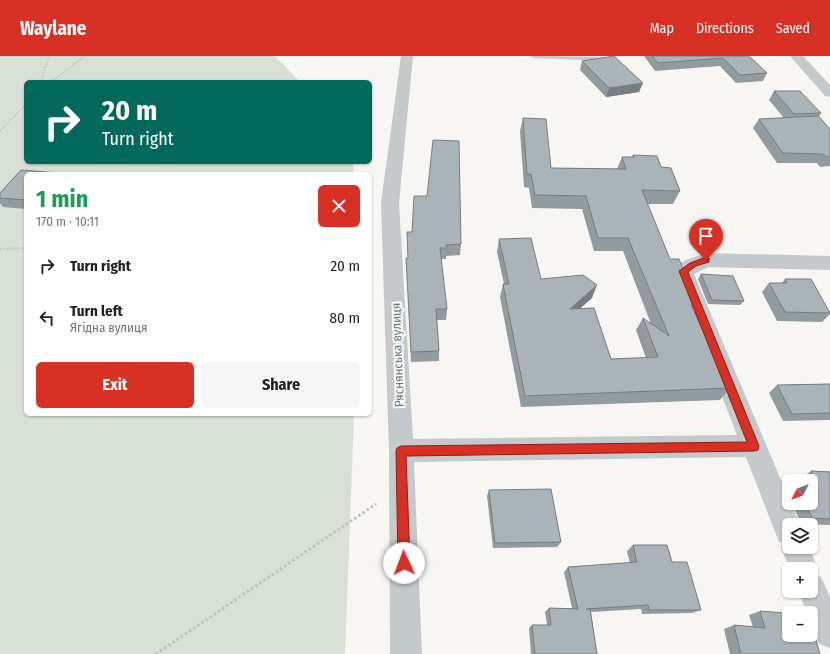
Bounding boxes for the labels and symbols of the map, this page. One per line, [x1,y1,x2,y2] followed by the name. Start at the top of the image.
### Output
[689,219,723,260] pin
[388,302,407,407] street label: Ряснянська вулиця
[782,474,818,510] north arrow
[383,542,425,584] position arrow

